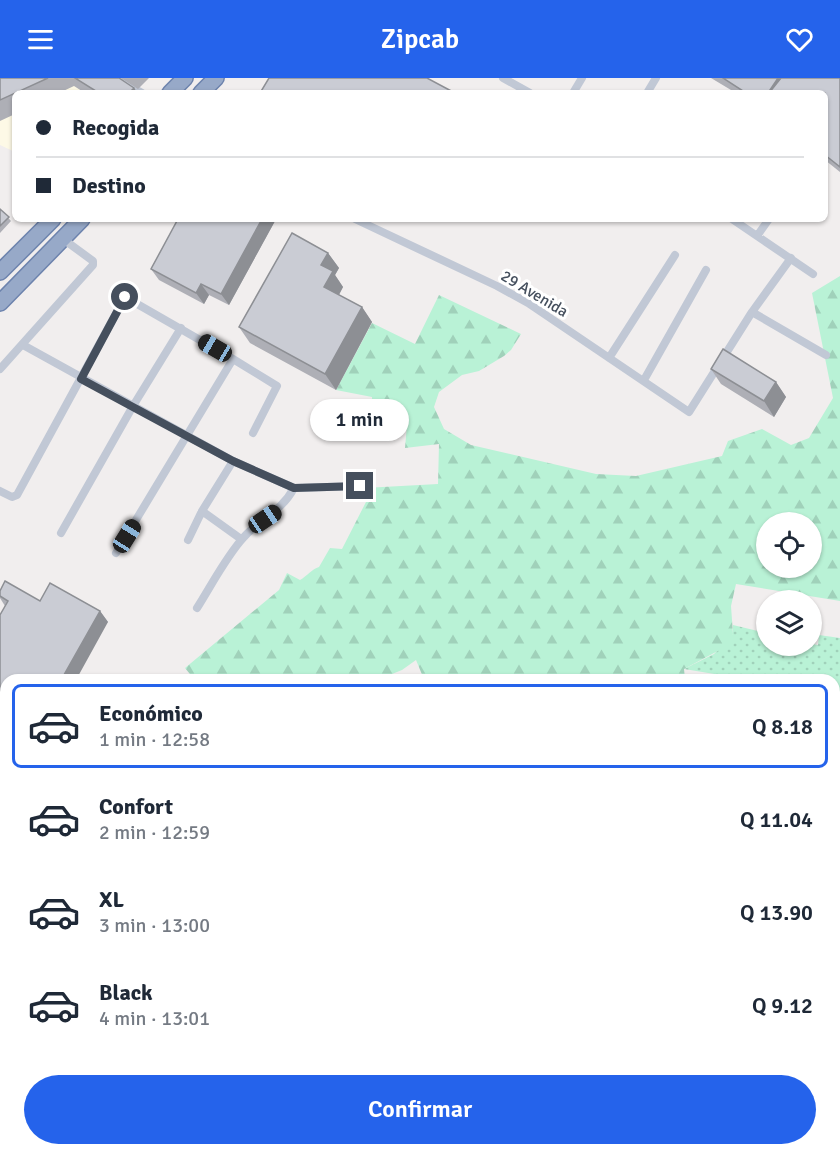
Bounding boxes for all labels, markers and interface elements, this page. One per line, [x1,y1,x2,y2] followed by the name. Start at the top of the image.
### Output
[24,23,57,56] icon: menu
[381,23,459,56] text: Zipcab
[783,23,816,56] icon: heart
[72,114,159,141] text: Recogida
[72,172,146,199] text: Destino
[497,266,572,322] street label: 29 Avenida
[111,283,138,310] route start
[195,331,235,365] car
[310,399,410,441] callout: 1 min
[336,407,383,432] text: 1 min
[346,472,373,499] route end
[245,501,285,537] car
[756,512,822,656] map controls
[756,512,822,578] button: locate
[110,516,144,556] car
[756,590,822,656] button: layers
[27,699,81,753] icon: car
[99,700,203,727] text: Económico
[752,713,813,740] text: Q 8.18
[99,727,210,752] text: 1 min · 12:58
[27,792,81,846] icon: car
[99,793,173,820] text: Confort
[740,806,813,833] text: Q 11.04
[99,820,210,845] text: 2 min · 12:59
[27,885,81,939] icon: car
[99,886,124,913] text: XL
[740,899,813,926] text: Q 13.90
[99,913,210,938] text: 3 min · 13:00
[27,978,81,1032] icon: car
[99,979,153,1006] text: Black
[752,992,813,1019] text: Q 9.12
[99,1006,210,1031] text: 4 min · 13:01
[24,1075,816,1144] button: Confirmar

